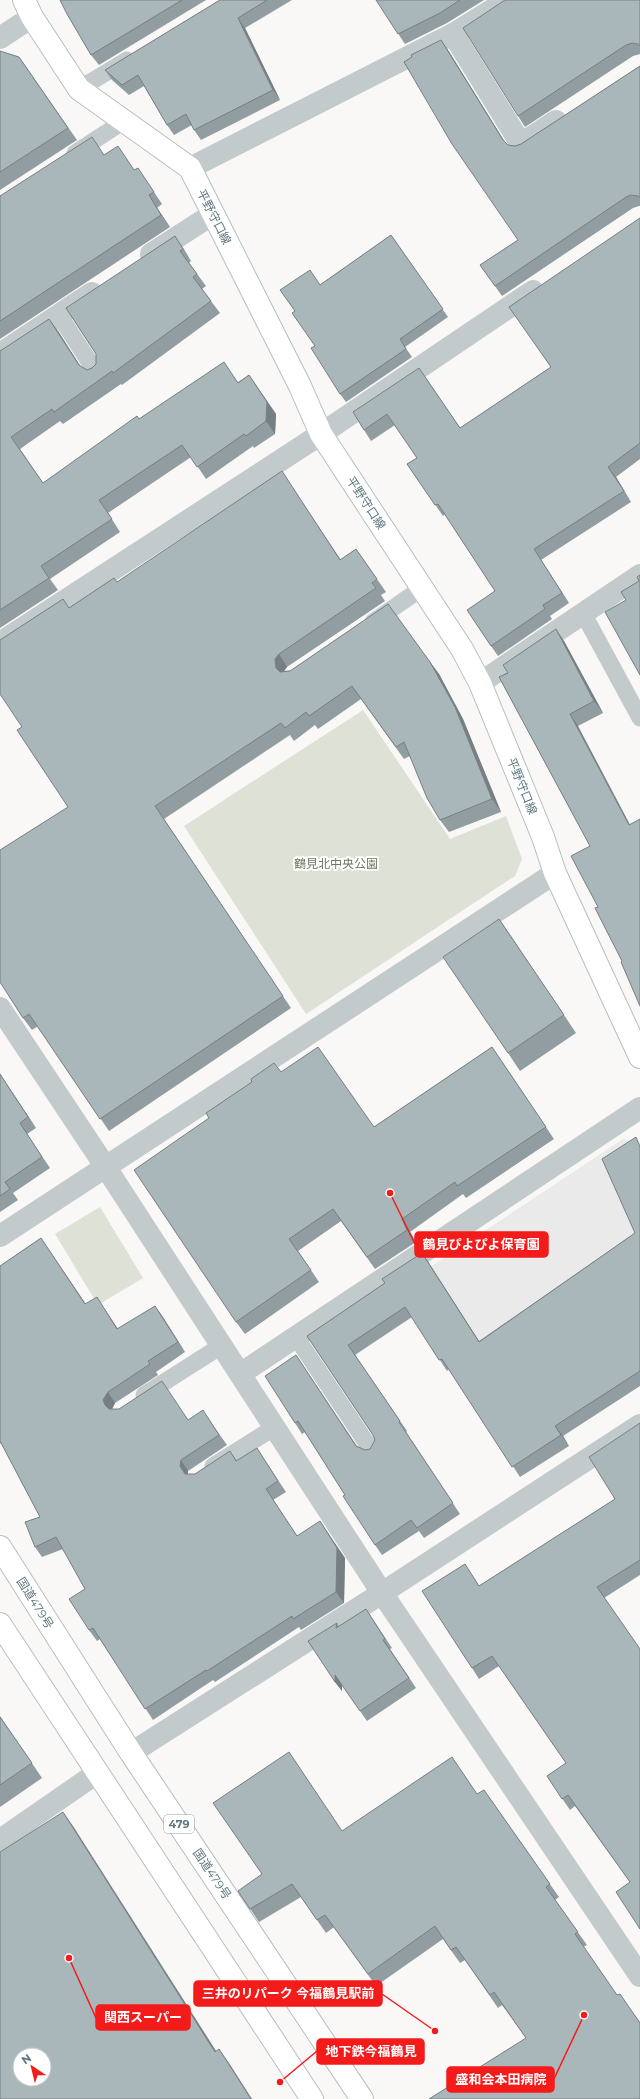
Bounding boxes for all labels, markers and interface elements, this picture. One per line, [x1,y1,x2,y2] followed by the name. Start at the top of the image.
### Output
[194,187,235,247] street label: 平野守口線
[344,473,389,532] street label: 平野守口線
[504,755,541,816] street label: 平野守口線
[294,856,378,871] park label: 鶴見北中央公園
[415,1232,548,1257] callout: 鶴見ぴよぴよ保育園
[422,1236,540,1252] text: 鶴見ぴよぴよ保育園
[14,1574,57,1631] street label: 国道479号
[164,1815,194,1833] road number: 479
[190,1846,235,1902] street label: 国道479号
[194,1981,382,2006] callout: 三井のリパーク 今福鶴見駅前
[202,1985,374,2001] text: 三井のリパーク 今福鶴見駅前
[96,2005,190,2030] callout: 関西スーパー
[104,2009,182,2025] text: 関西スーパー
[317,2039,424,2064] callout: 地下鉄今福鶴見
[325,2043,417,2059] text: 地下鉄今福鶴見
[12,2047,52,2087] north arrow
[19,2051,34,2067] text: N
[447,2067,554,2092] callout: 盛和会本田病院
[455,2071,547,2087] text: 盛和会本田病院

